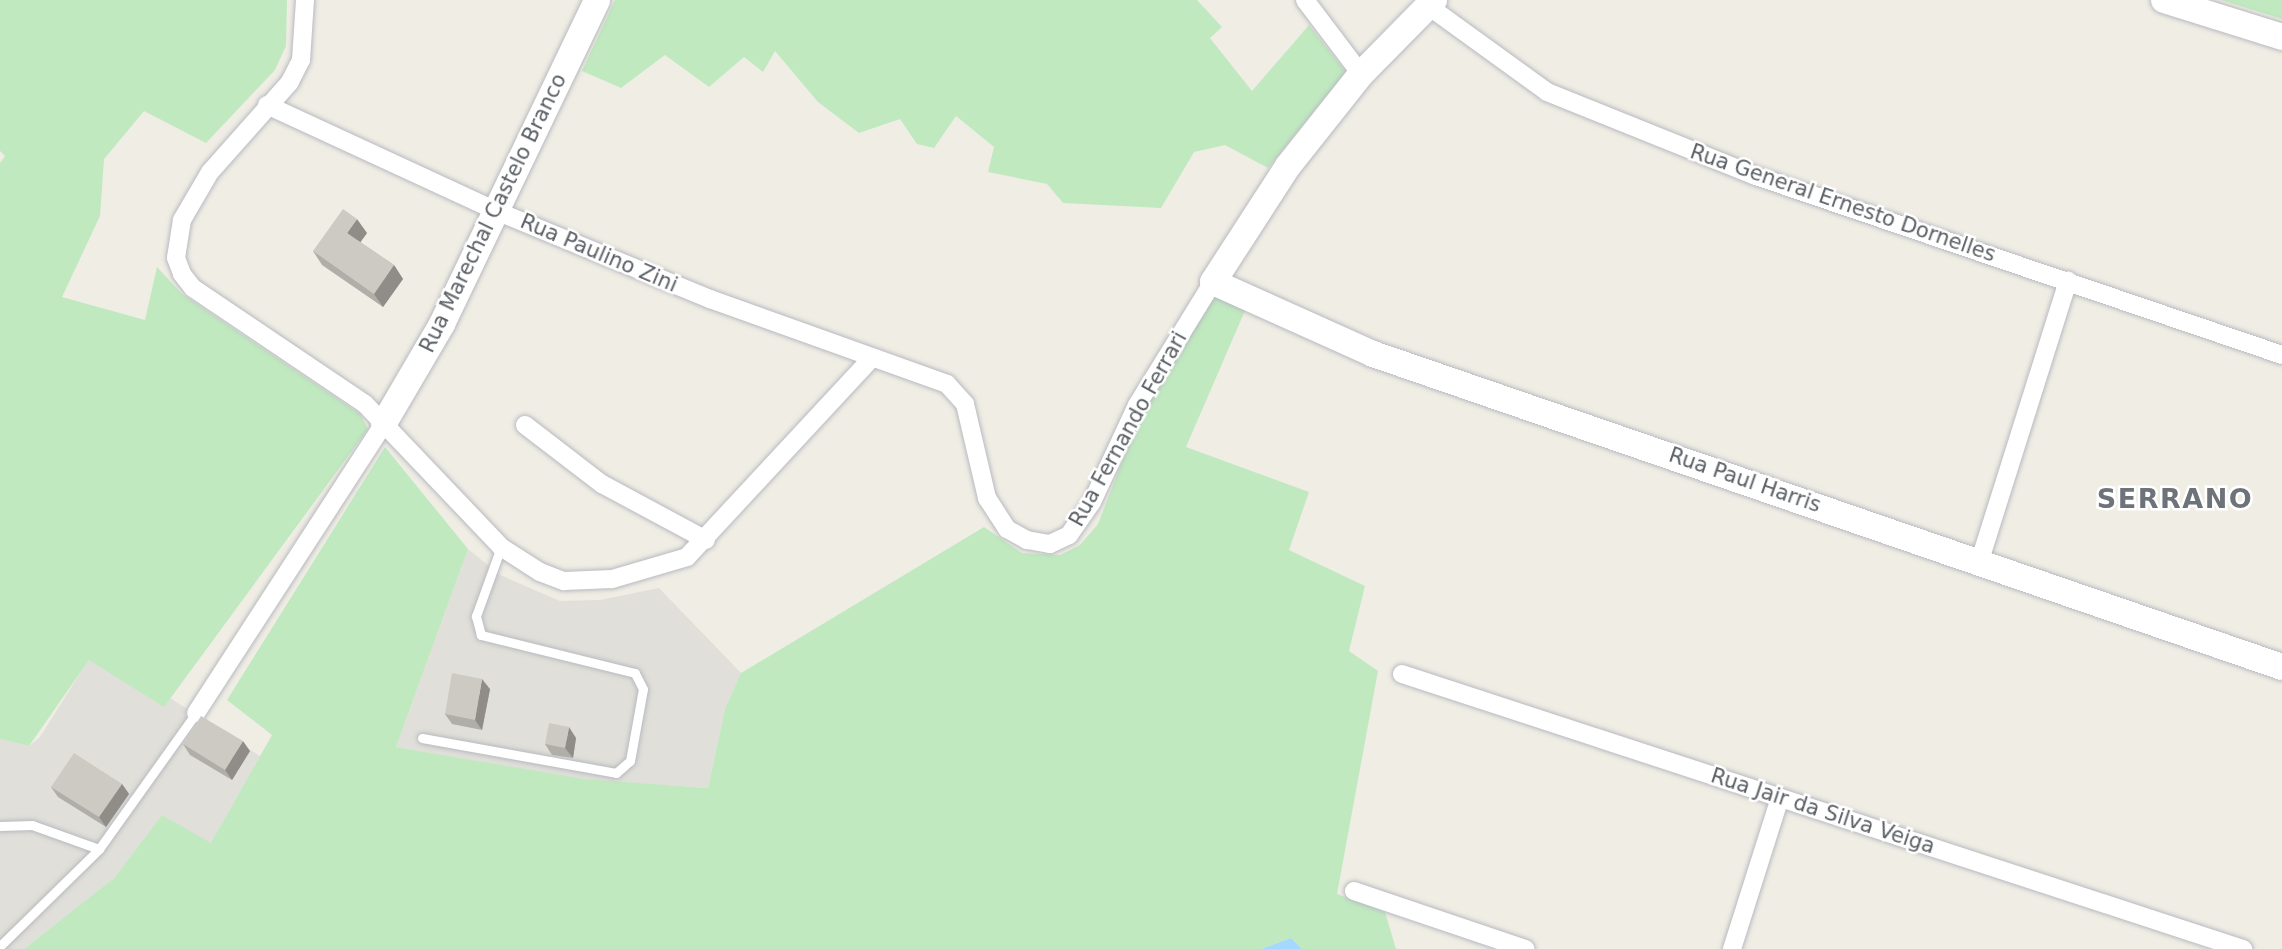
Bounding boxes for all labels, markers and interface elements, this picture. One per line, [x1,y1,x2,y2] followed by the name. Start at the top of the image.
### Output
[414,69,572,357] street label: Rua Marechal Castelo Branco
[1687,139,1999,267] street label: Rua General Ernesto Dornelles
[517,209,681,297] street label: Rua Paulino Zini
[1064,327,1192,531] street label: Rua Fernando Ferrari
[1666,442,1824,518] street label: Rua Paul Harris
[2097,483,2253,515] district label: SERRANO
[1708,763,1938,859] street label: Rua Jair da Silva Veiga

